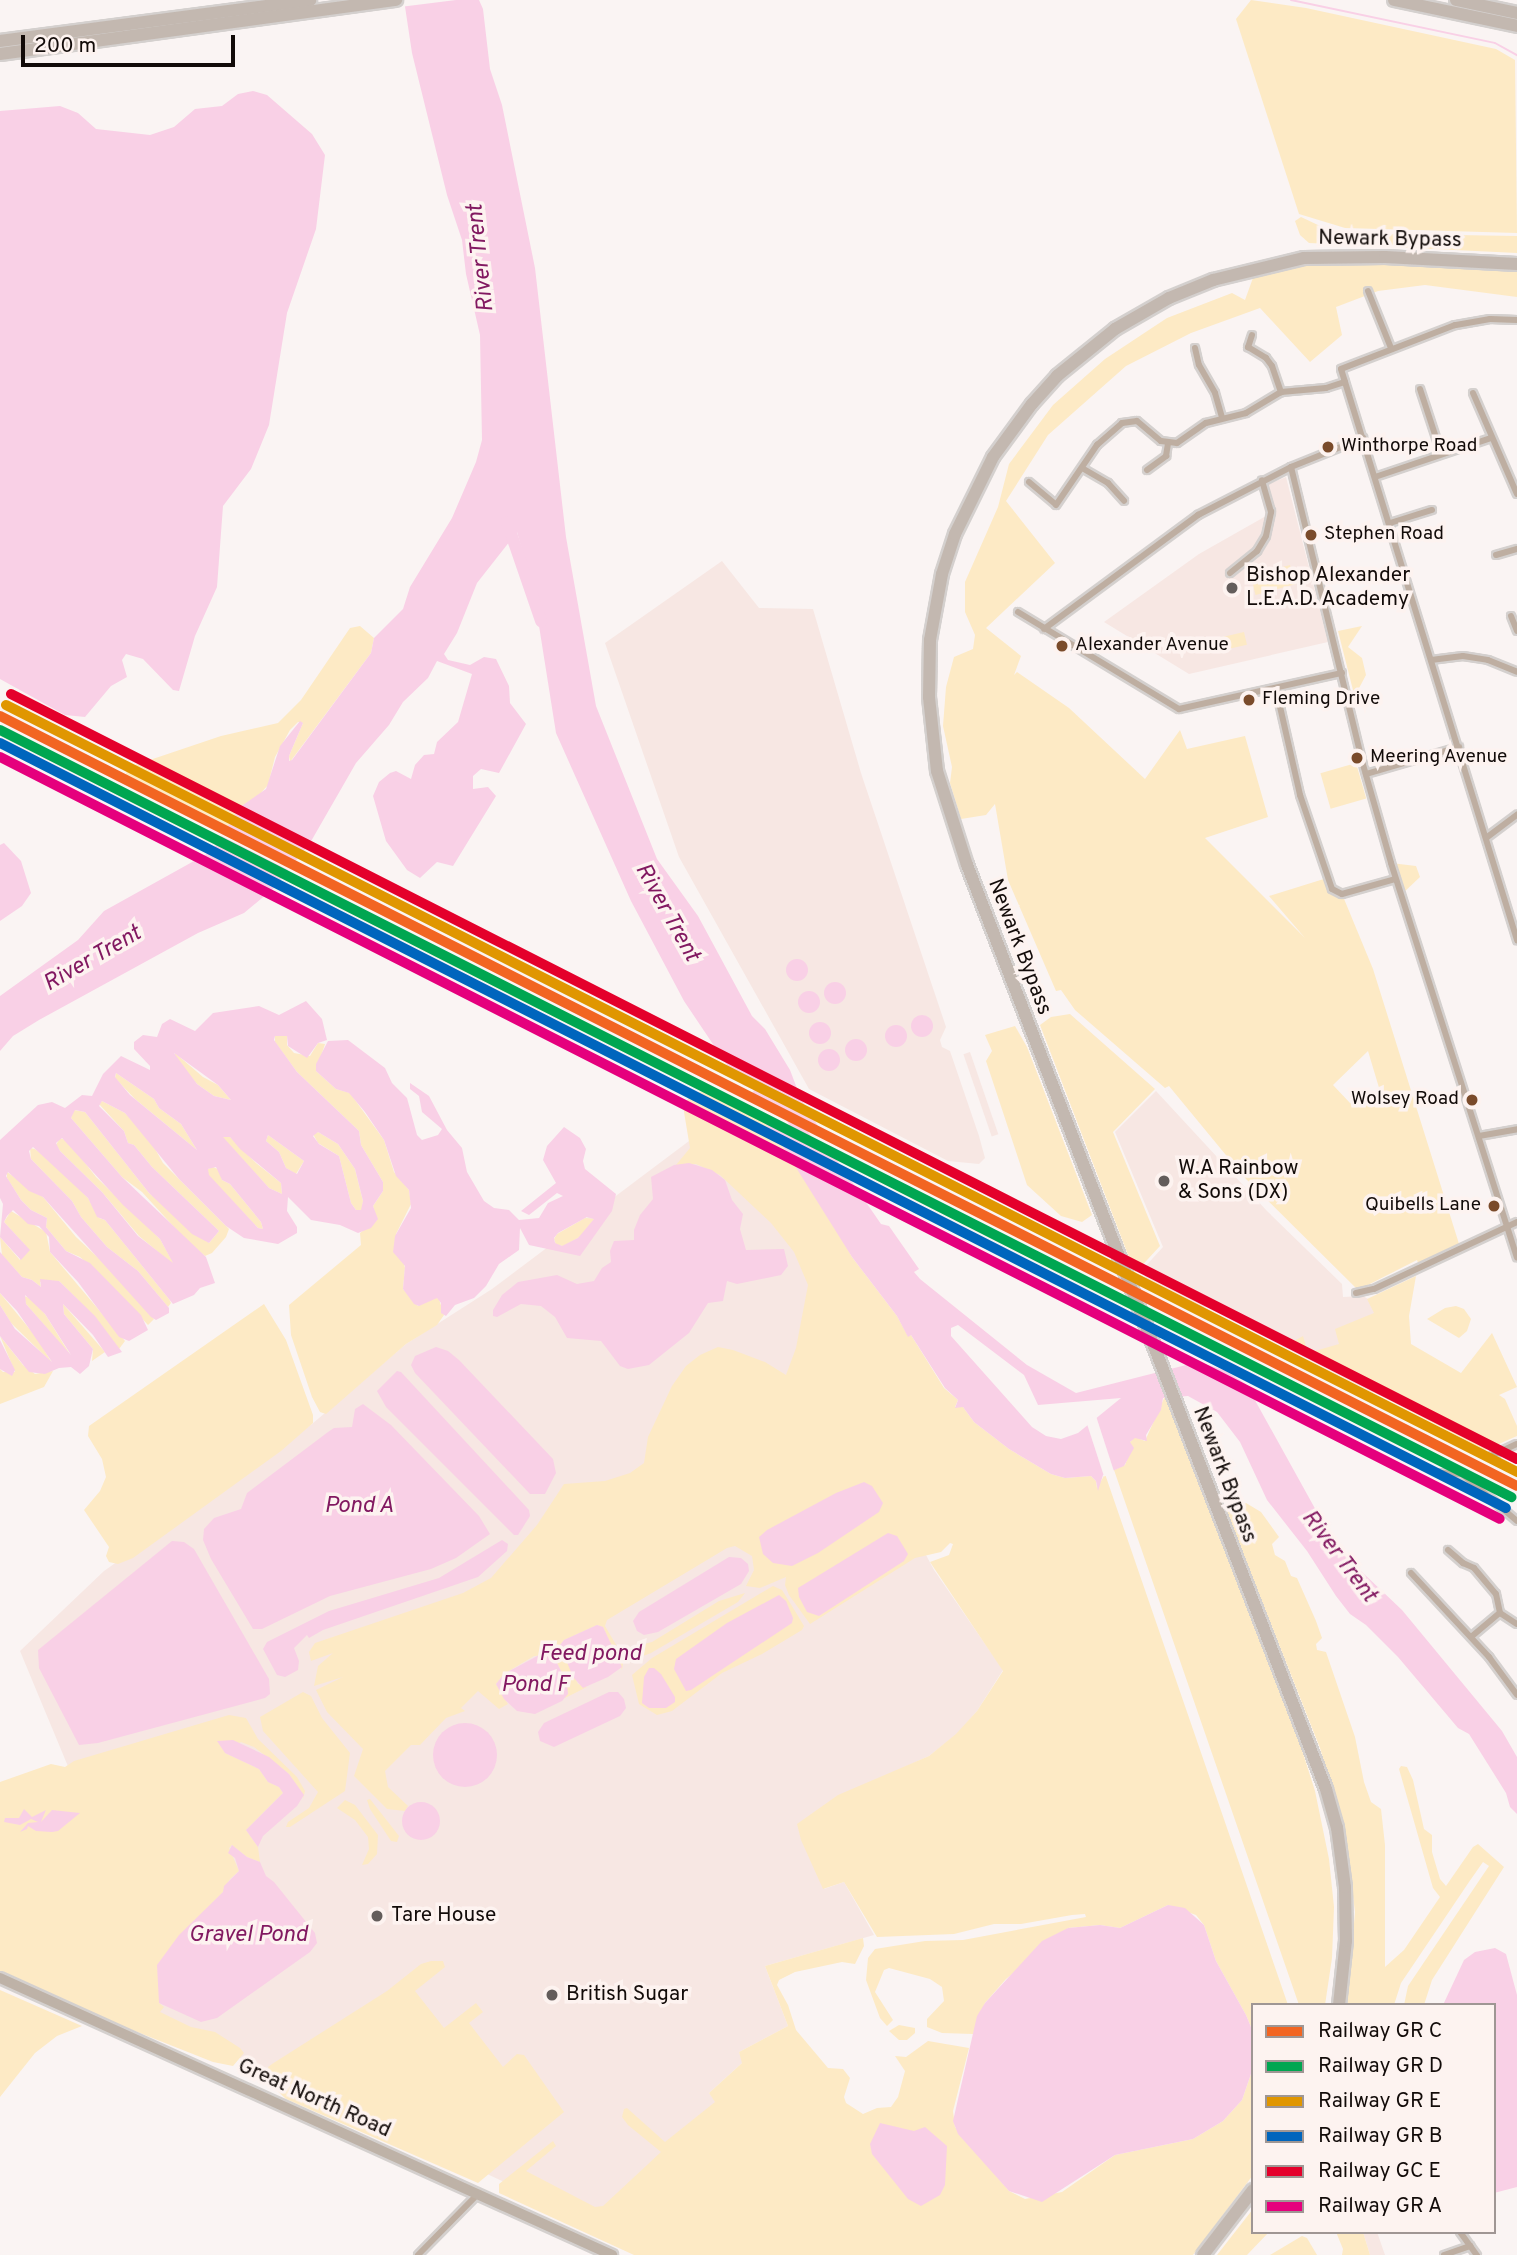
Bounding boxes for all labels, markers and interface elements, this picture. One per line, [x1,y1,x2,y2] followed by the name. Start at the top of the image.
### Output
[24,21,238,65] scale bar
[34,33,96,60] text: 200 m
[463,202,501,314] water label: River Trent
[1318,226,1462,254] street label: Newark Bypass
[1341,436,1477,458] place label: Winthorpe Road
[1321,440,1335,454] marker: Winthorpe Road
[1324,524,1444,546] place label: Stephen Road
[1304,528,1318,542] marker: Stephen Road
[1246,563,1411,613] place label: Bishop Alexander L.E.A.D. Academy
[1224,580,1240,596] marker: Bishop Alexander L.E.A.D. Academy
[1075,635,1230,657] place label: Alexander Avenue
[1055,639,1069,653] marker: Alexander Avenue
[1262,689,1380,711] place label: Fleming Drive
[1242,693,1256,707] marker: Fleming Drive
[1370,747,1508,769] place label: Meering Avenue
[1350,751,1364,765] marker: Meering Avenue
[627,859,705,967] water label: River Trent
[981,875,1057,1019] street label: Newark Bypass
[39,921,147,999] water label: River Trent
[1351,1089,1459,1111] place label: Wolsey Road
[1465,1093,1479,1107] marker: Wolsey Road
[1178,1156,1299,1206] place label: W.A Rainbow & Sons (DX)
[1156,1173,1172,1189] marker: W.A Rainbow & Sons (DX)
[1365,1195,1481,1217] place label: Quibells Lane
[1487,1199,1501,1213] marker: Quibells Lane
[1186,1403,1262,1547] street label: Newark Bypass
[324,1493,394,1521] water label: Pond A
[1294,1505,1382,1609] water label: River Trent
[539,1641,641,1669] water label: Feed pond
[501,1672,569,1700] water label: Pond F
[391,1903,496,1929] place label: Tare House
[369,1908,385,1924] marker: Tare House
[188,1922,308,1950] water label: Gravel Pond
[566,1982,688,2008] place label: British Sugar
[544,1987,560,2003] marker: British Sugar
[1251,2003,1496,2234] legend
[1318,2018,1442,2045] text: Railway GR C
[1318,2053,1443,2080] text: Railway GR D
[234,2054,394,2144] street label: Great North Road
[1318,2088,1441,2115] text: Railway GR E
[1318,2123,1443,2150] text: Railway GR B
[1318,2158,1441,2185] text: Railway GC E
[1318,2193,1442,2220] text: Railway GR A

